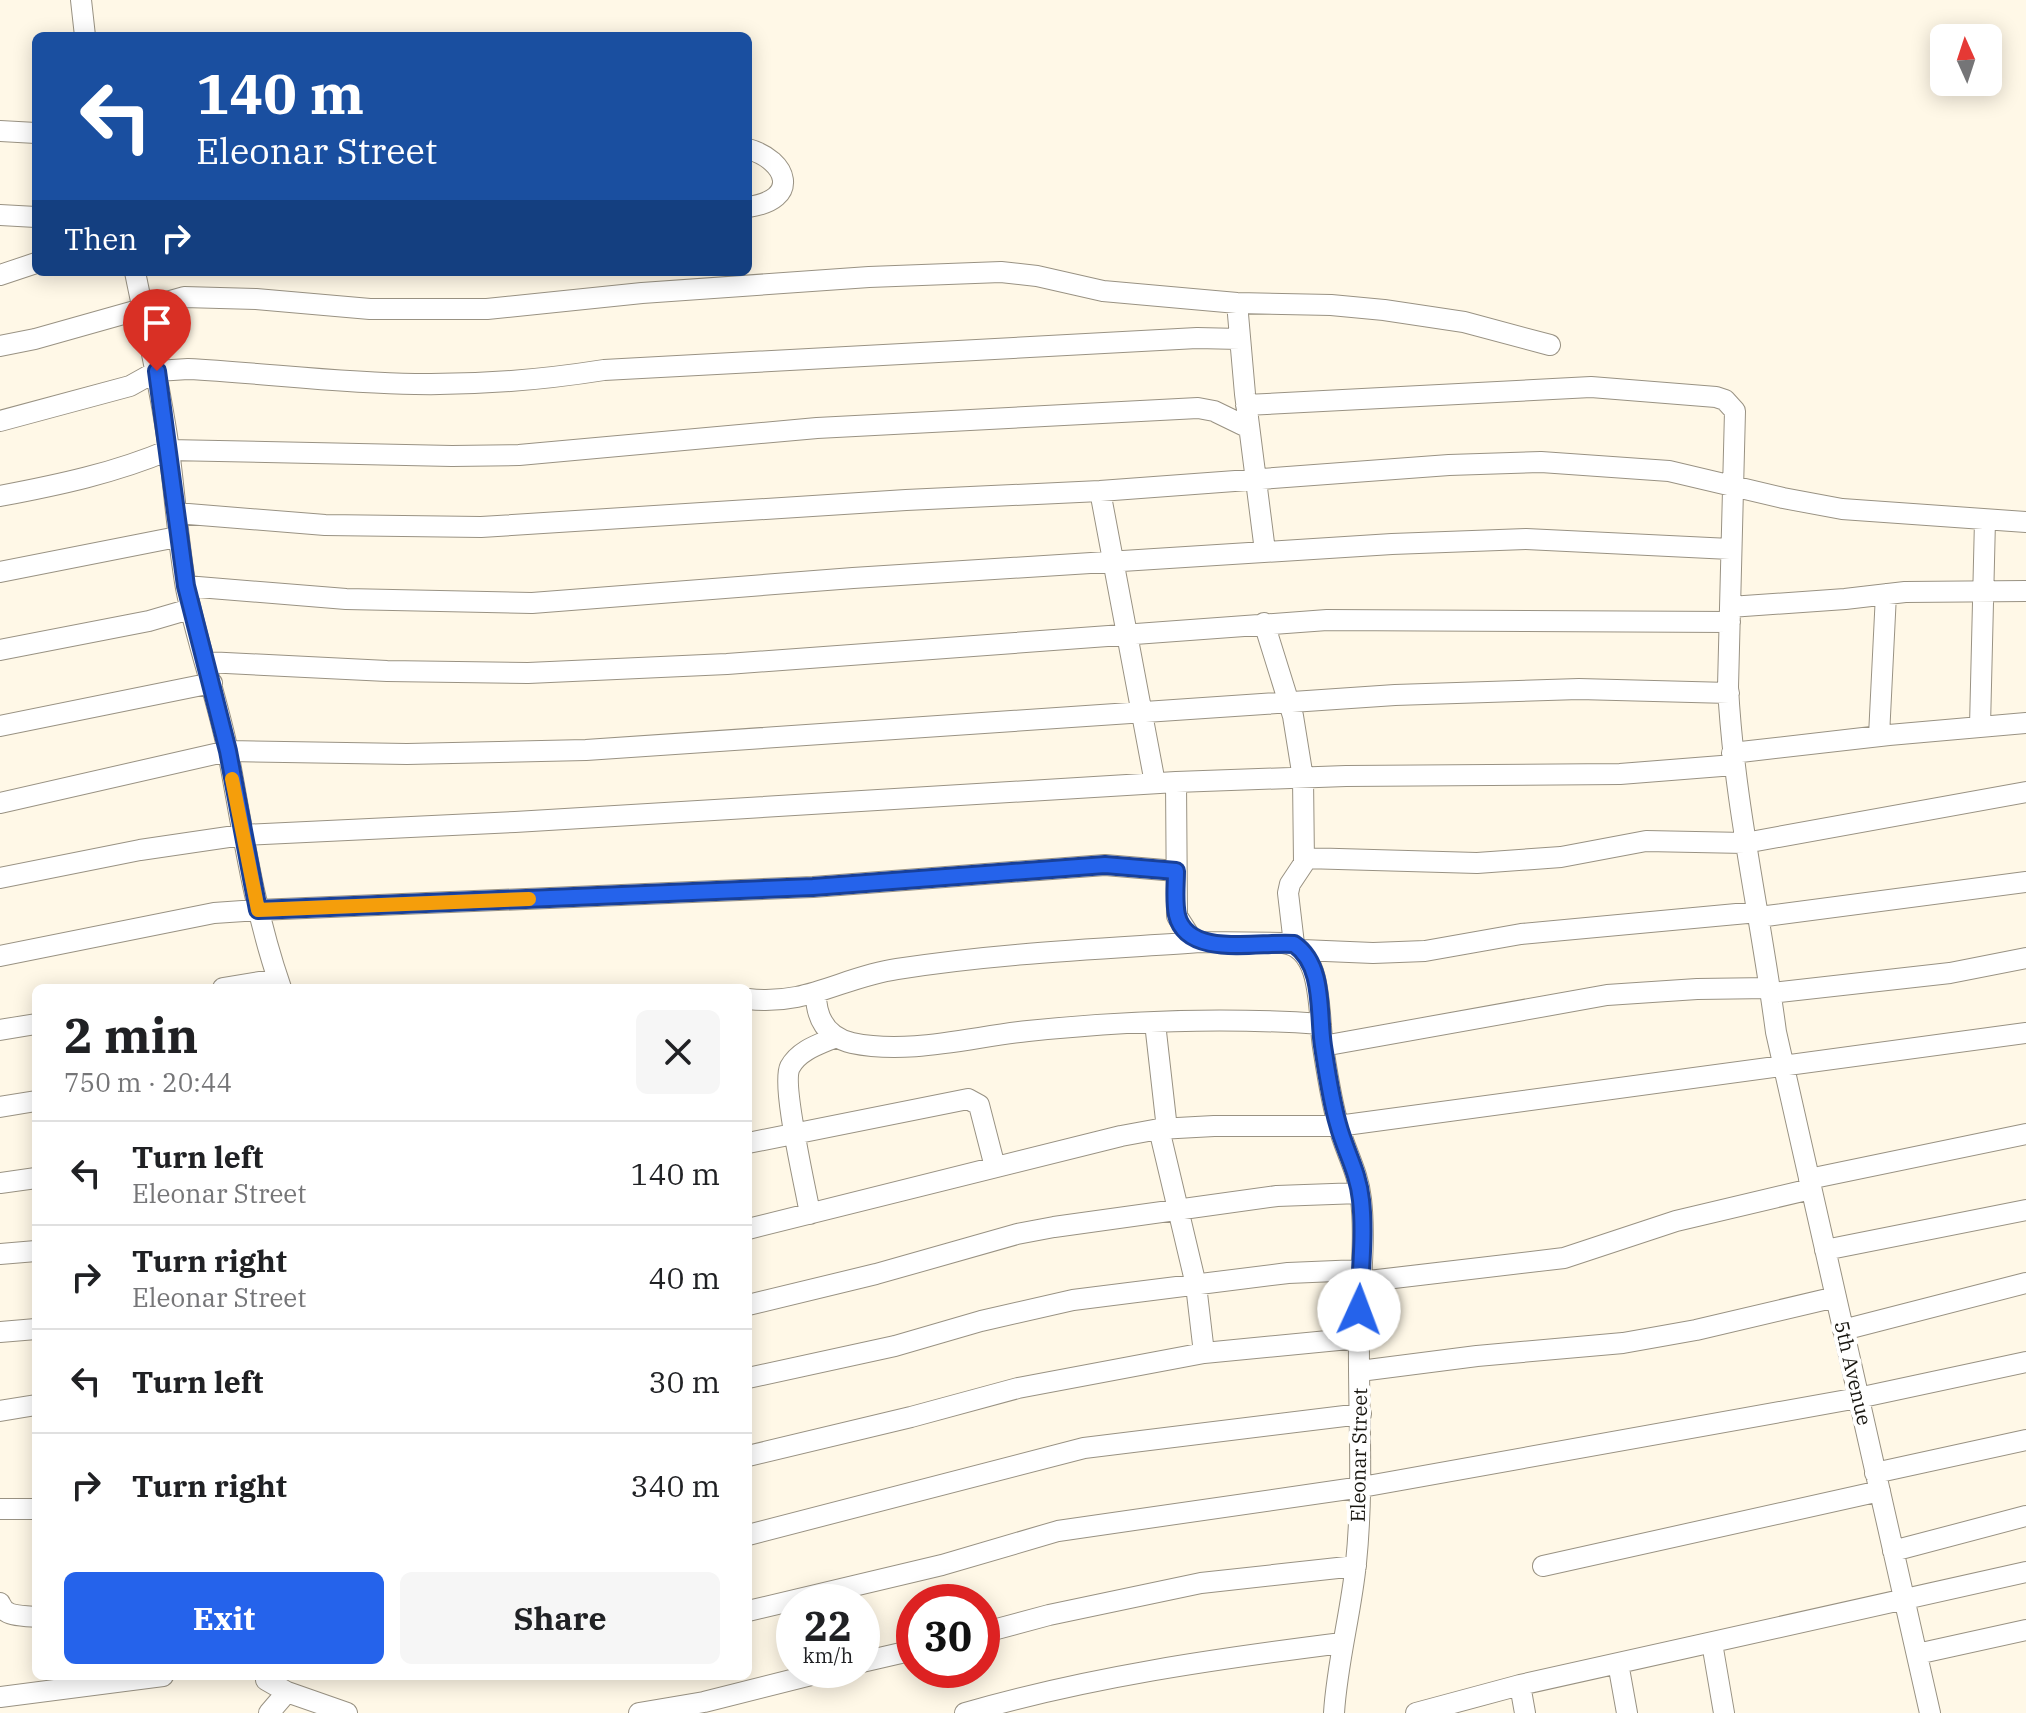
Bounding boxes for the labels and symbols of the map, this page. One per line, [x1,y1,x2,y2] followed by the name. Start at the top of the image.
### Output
[1930,24,2002,96] north arrow
[123,289,191,371] pin
[1317,1268,1401,1352] position arrow
[1828,1318,1879,1428] street label: 5th Avenue
[1344,1388,1373,1522] street label: Eleonar Street
[896,1584,1000,1688] speed limit sign: 30

